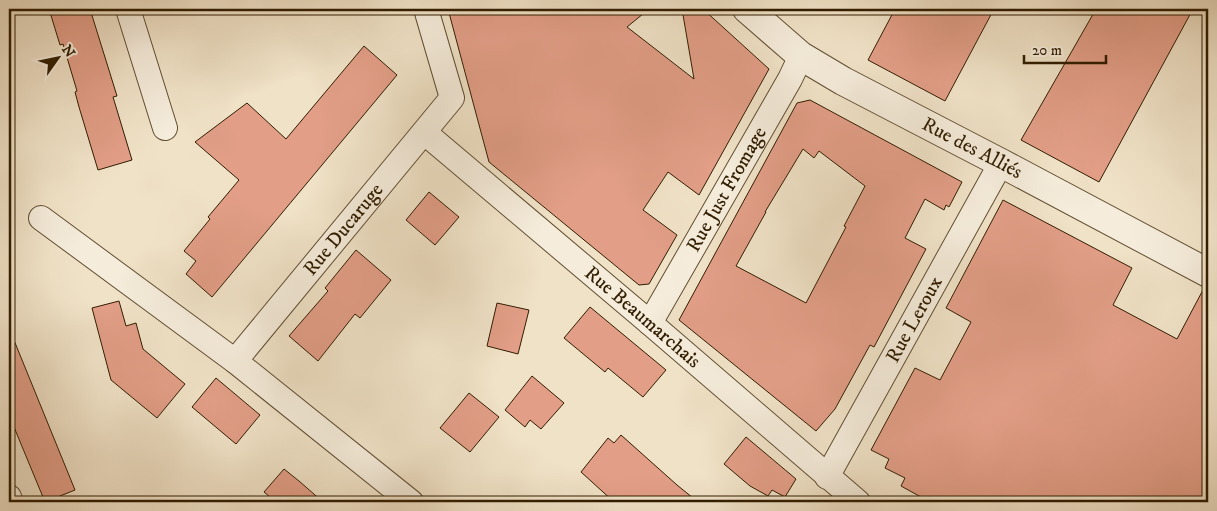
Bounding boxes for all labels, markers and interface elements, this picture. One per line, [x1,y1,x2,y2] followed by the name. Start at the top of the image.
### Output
[32,32,82,82] north arrow
[1024,32,1107,64] scale bar
[1032,41,1062,60] text: 20 m
[57,42,79,62] text: N
[918,112,1027,185] street label: Rue des Alliés
[681,122,772,256] street label: Rue Just Fromage
[298,178,389,281] street label: Rue Ducaruge
[579,261,706,374] street label: Rue Beaumarchais
[880,272,948,367] street label: Rue Leroux

